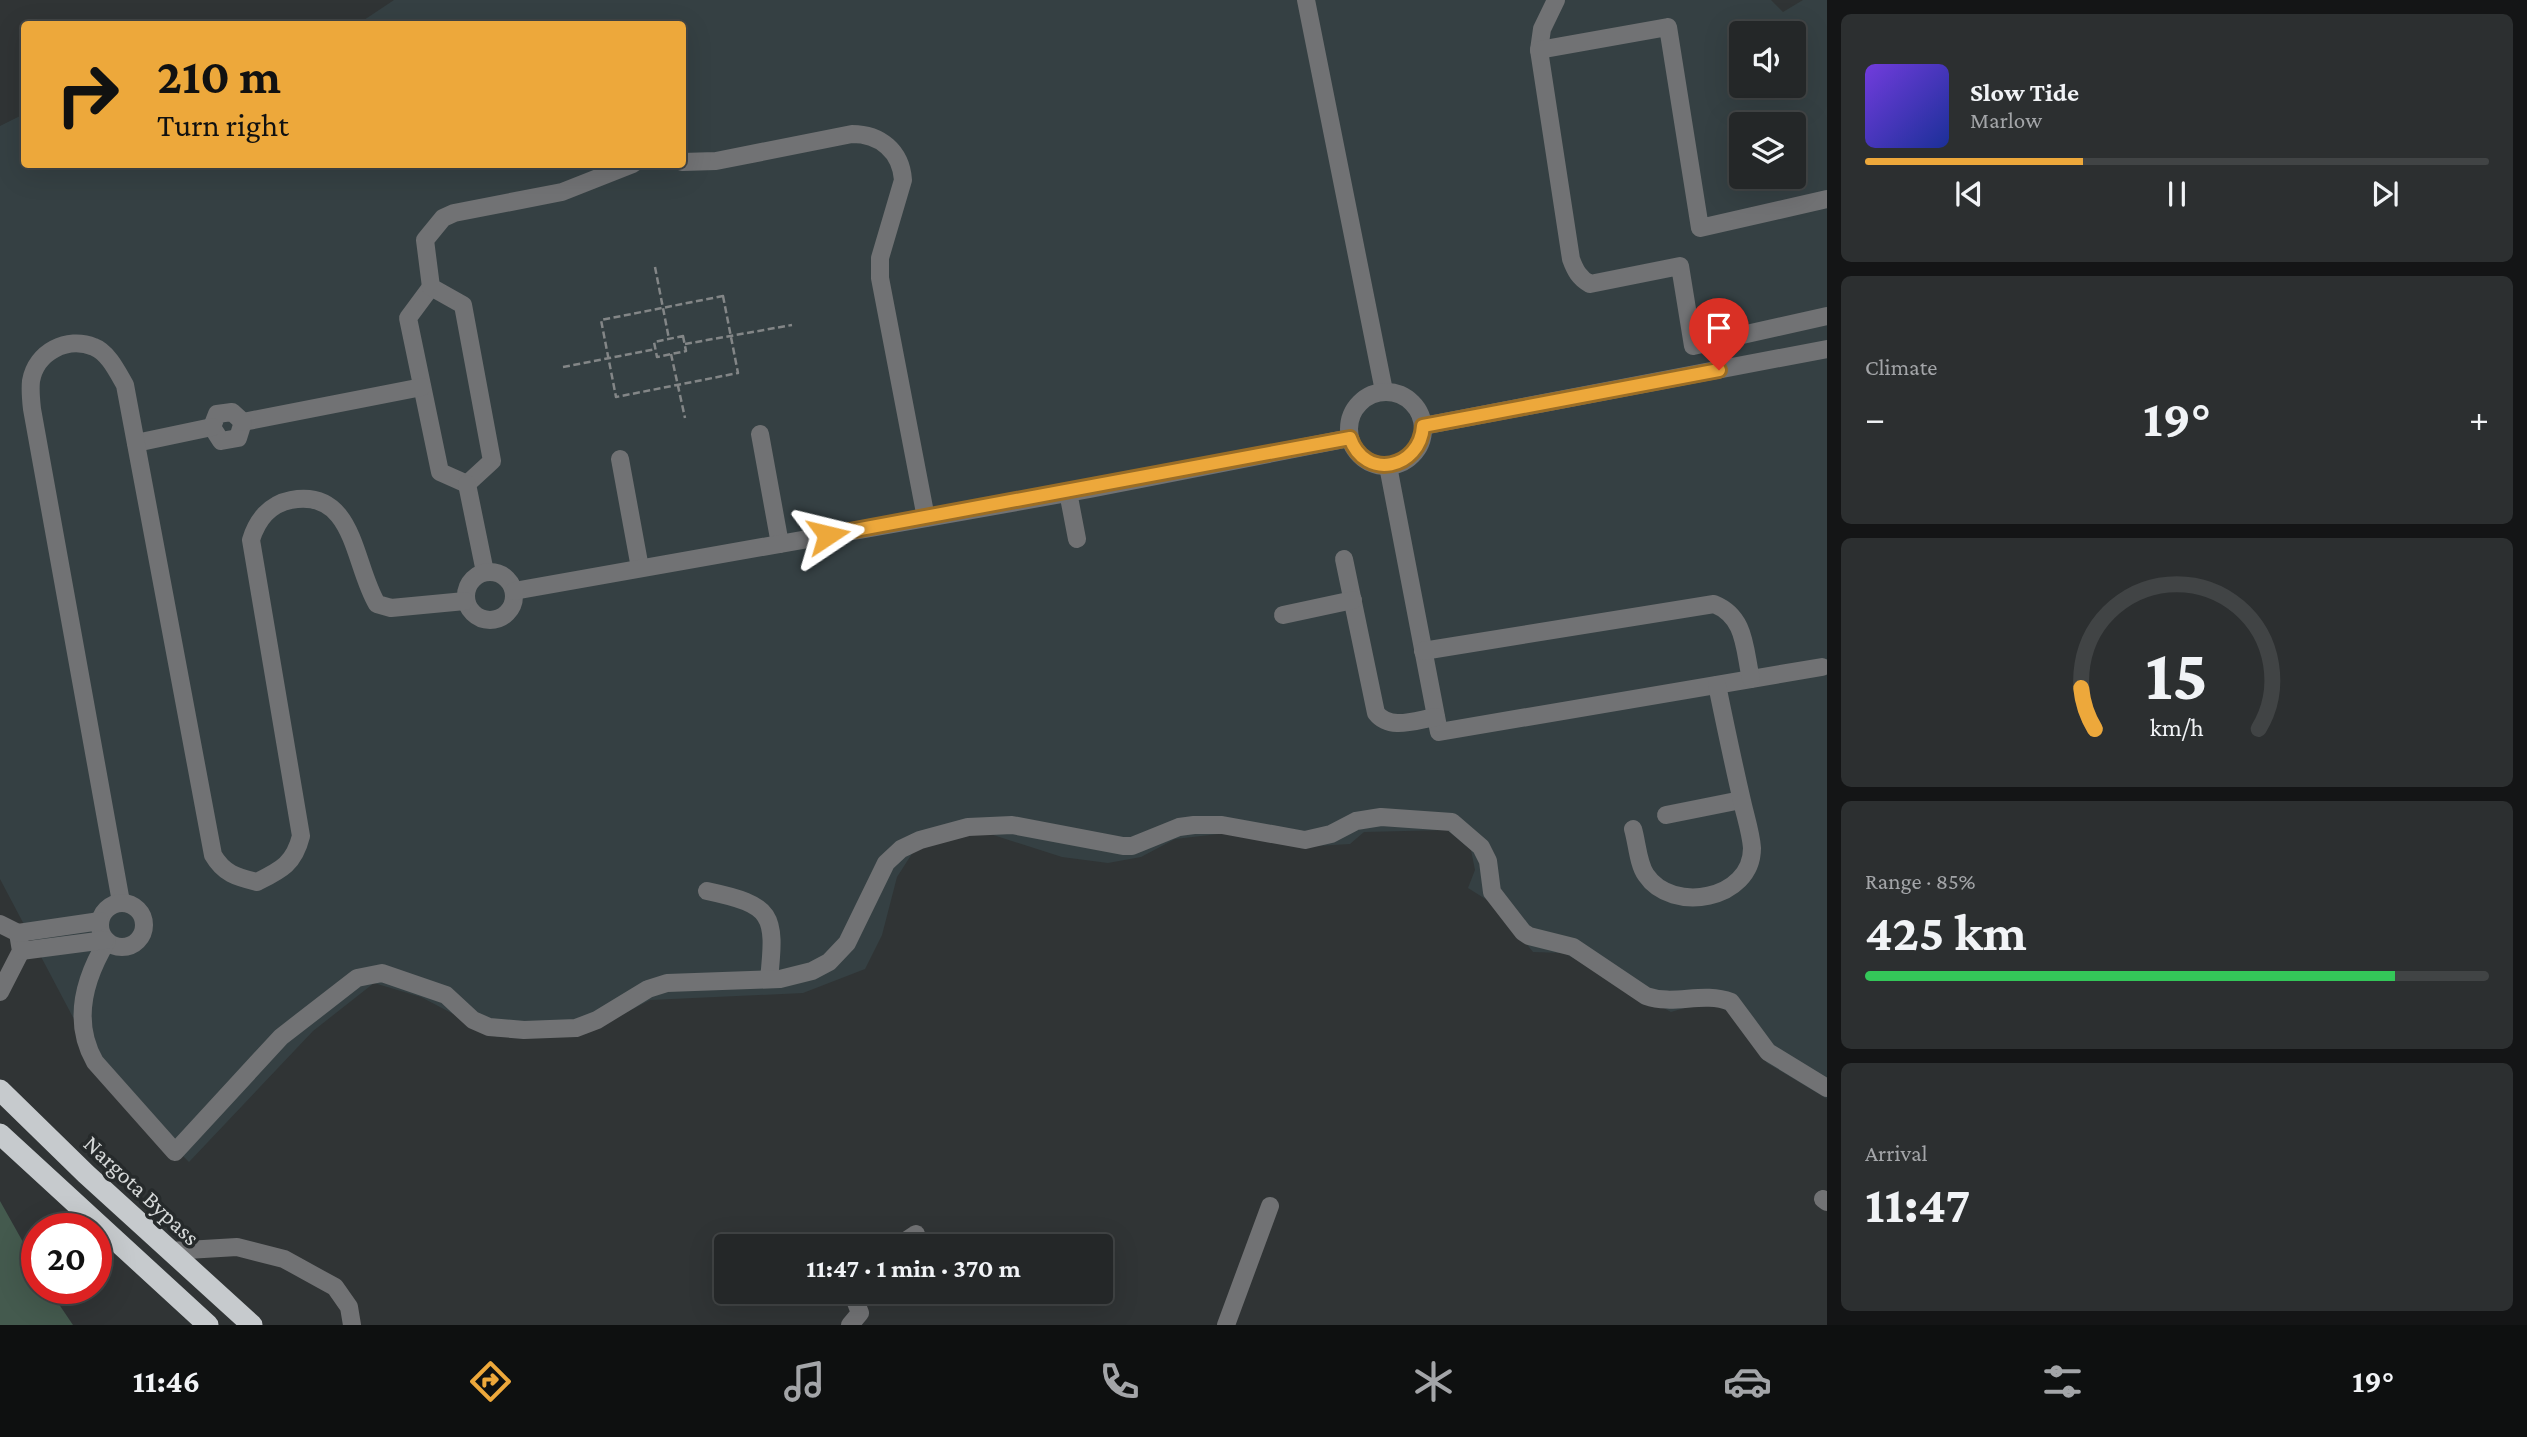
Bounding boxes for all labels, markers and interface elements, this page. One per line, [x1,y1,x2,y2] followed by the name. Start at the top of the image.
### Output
[1729,21,1806,189] map controls
[1729,21,1806,98] button: sound
[42,49,133,140] icon: right
[157,49,281,104] text: 210 m
[1970,78,2079,107] text: Slow Tide
[157,107,289,143] text: Turn right
[1970,107,2042,133] text: Marlow
[1729,112,1806,189] button: layers
[1950,175,1988,213] icon: previous
[2158,175,2196,213] icon: pause
[2366,175,2404,213] icon: next
[1689,298,1749,370] pin
[1700,309,1738,347] icon: arrive
[1865,354,1937,380] text: Climate
[2143,389,2211,447] text: 19°
[1865,397,1885,439] text: −
[2469,397,2489,439] text: +
[791,498,865,572] position arrow
[2146,634,2208,715] text: 15
[2150,713,2204,740] text: km/h
[1865,868,1976,894] text: Range · 85%
[1865,903,2027,961] text: 425 km
[79,1130,205,1250] street label: Nargota Bypass
[1865,1140,1928,1166] text: Arrival
[1865,1175,1970,1233] text: 11:47
[21,1213,112,1304] speed limit sign: 20
[806,1254,1021,1283] text: 11:47 · 1 min · 370 m
[466,1357,515,1406] icon: directions
[780,1357,829,1406] icon: music
[1095,1357,1144,1406] icon: phone
[1409,1357,1458,1406] icon: climate
[1723,1357,1772,1406] icon: car
[2038,1357,2087,1406] icon: filters
[133,1363,200,1399] text: 11:46
[2352,1363,2394,1399] text: 19°

